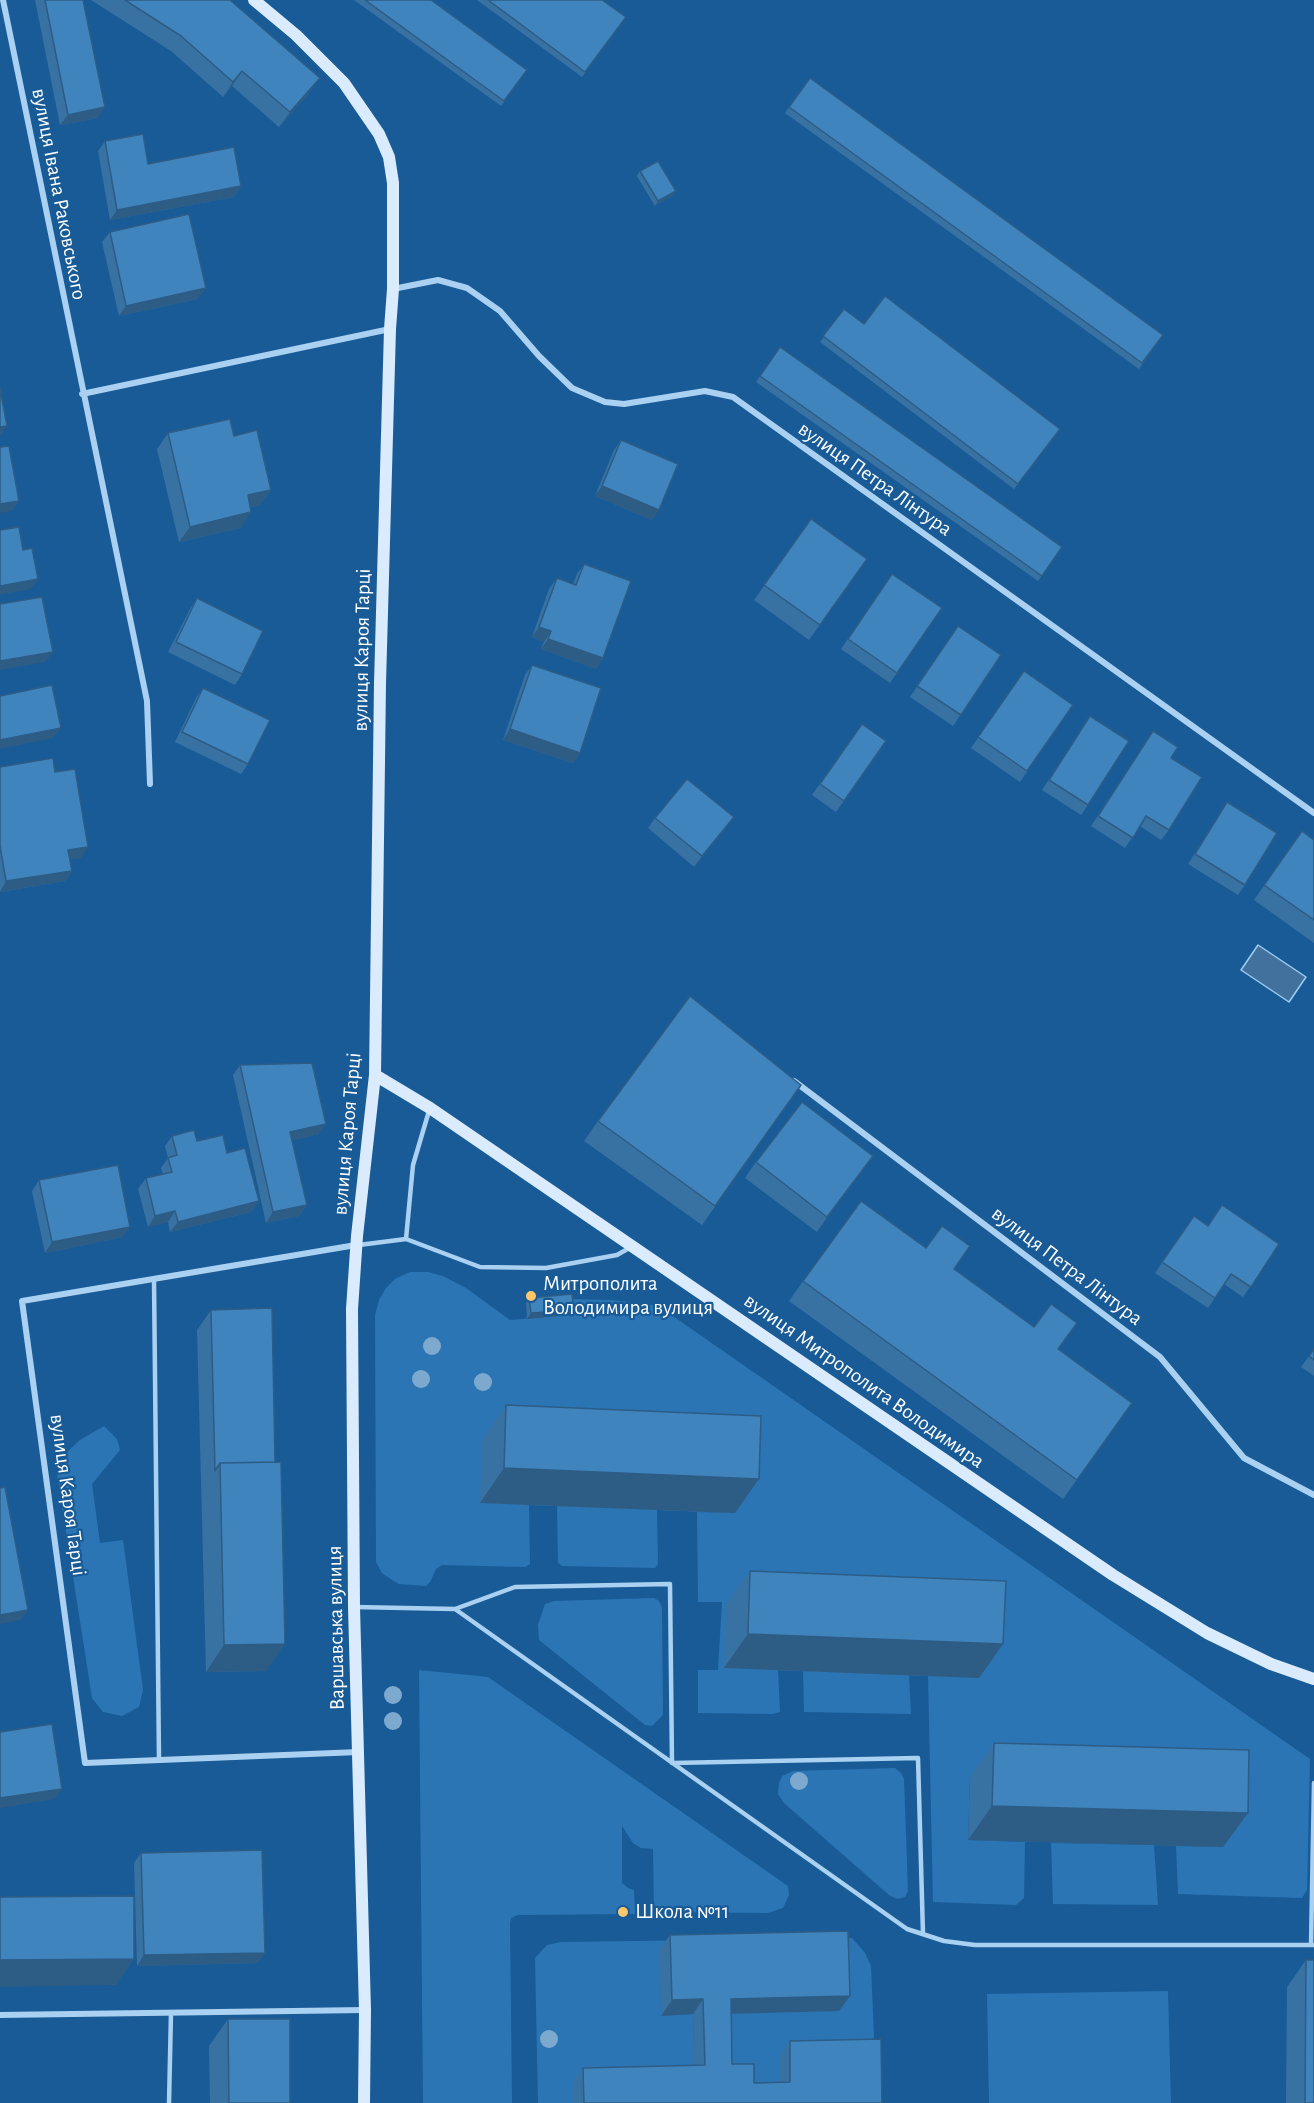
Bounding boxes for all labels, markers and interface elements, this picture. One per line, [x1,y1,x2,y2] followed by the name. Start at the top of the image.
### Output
[26,86,92,302] street label: вулиця Івана Раковського
[793,416,957,542] street label: вулиця Петра Лінтура
[348,568,376,732] street label: вулиця Кароя Тарці
[327,1052,367,1216] street label: вулиця Кароя Тарці
[987,1201,1147,1331] street label: вулиця Петра Лінтура
[543,1271,713,1321] place label: Митрополита Володимира вулиця
[739,1288,989,1474] street label: вулиця Митрополита Володимира
[524,1289,538,1303] marker: Митрополита Володимира вулиця
[44,1412,92,1578] street label: вулиця Кароя Тарці
[322,1545,350,1711] street label: Варшавська вулиця
[635,1899,729,1925] place label: Школа №11
[616,1905,630,1919] marker: Школа №11

